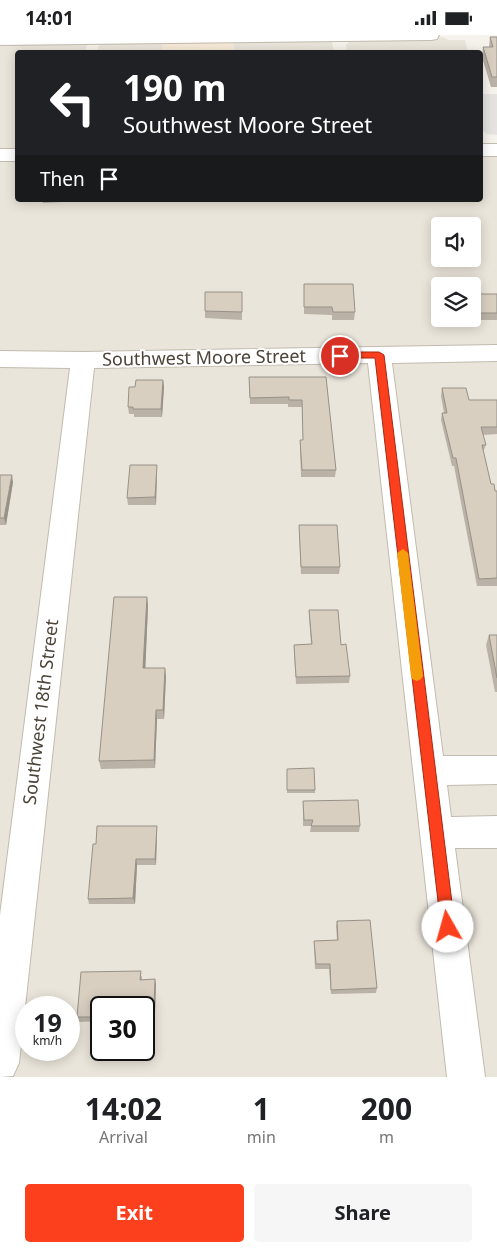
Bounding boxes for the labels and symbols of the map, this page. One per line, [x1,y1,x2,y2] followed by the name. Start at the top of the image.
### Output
[319,335,361,377] pin
[102,343,307,371] street label: Southwest Moore Street
[17,617,63,806] street label: Southwest 18th Street
[421,900,473,952] position arrow
[90,996,155,1061] speed limit sign: 30

